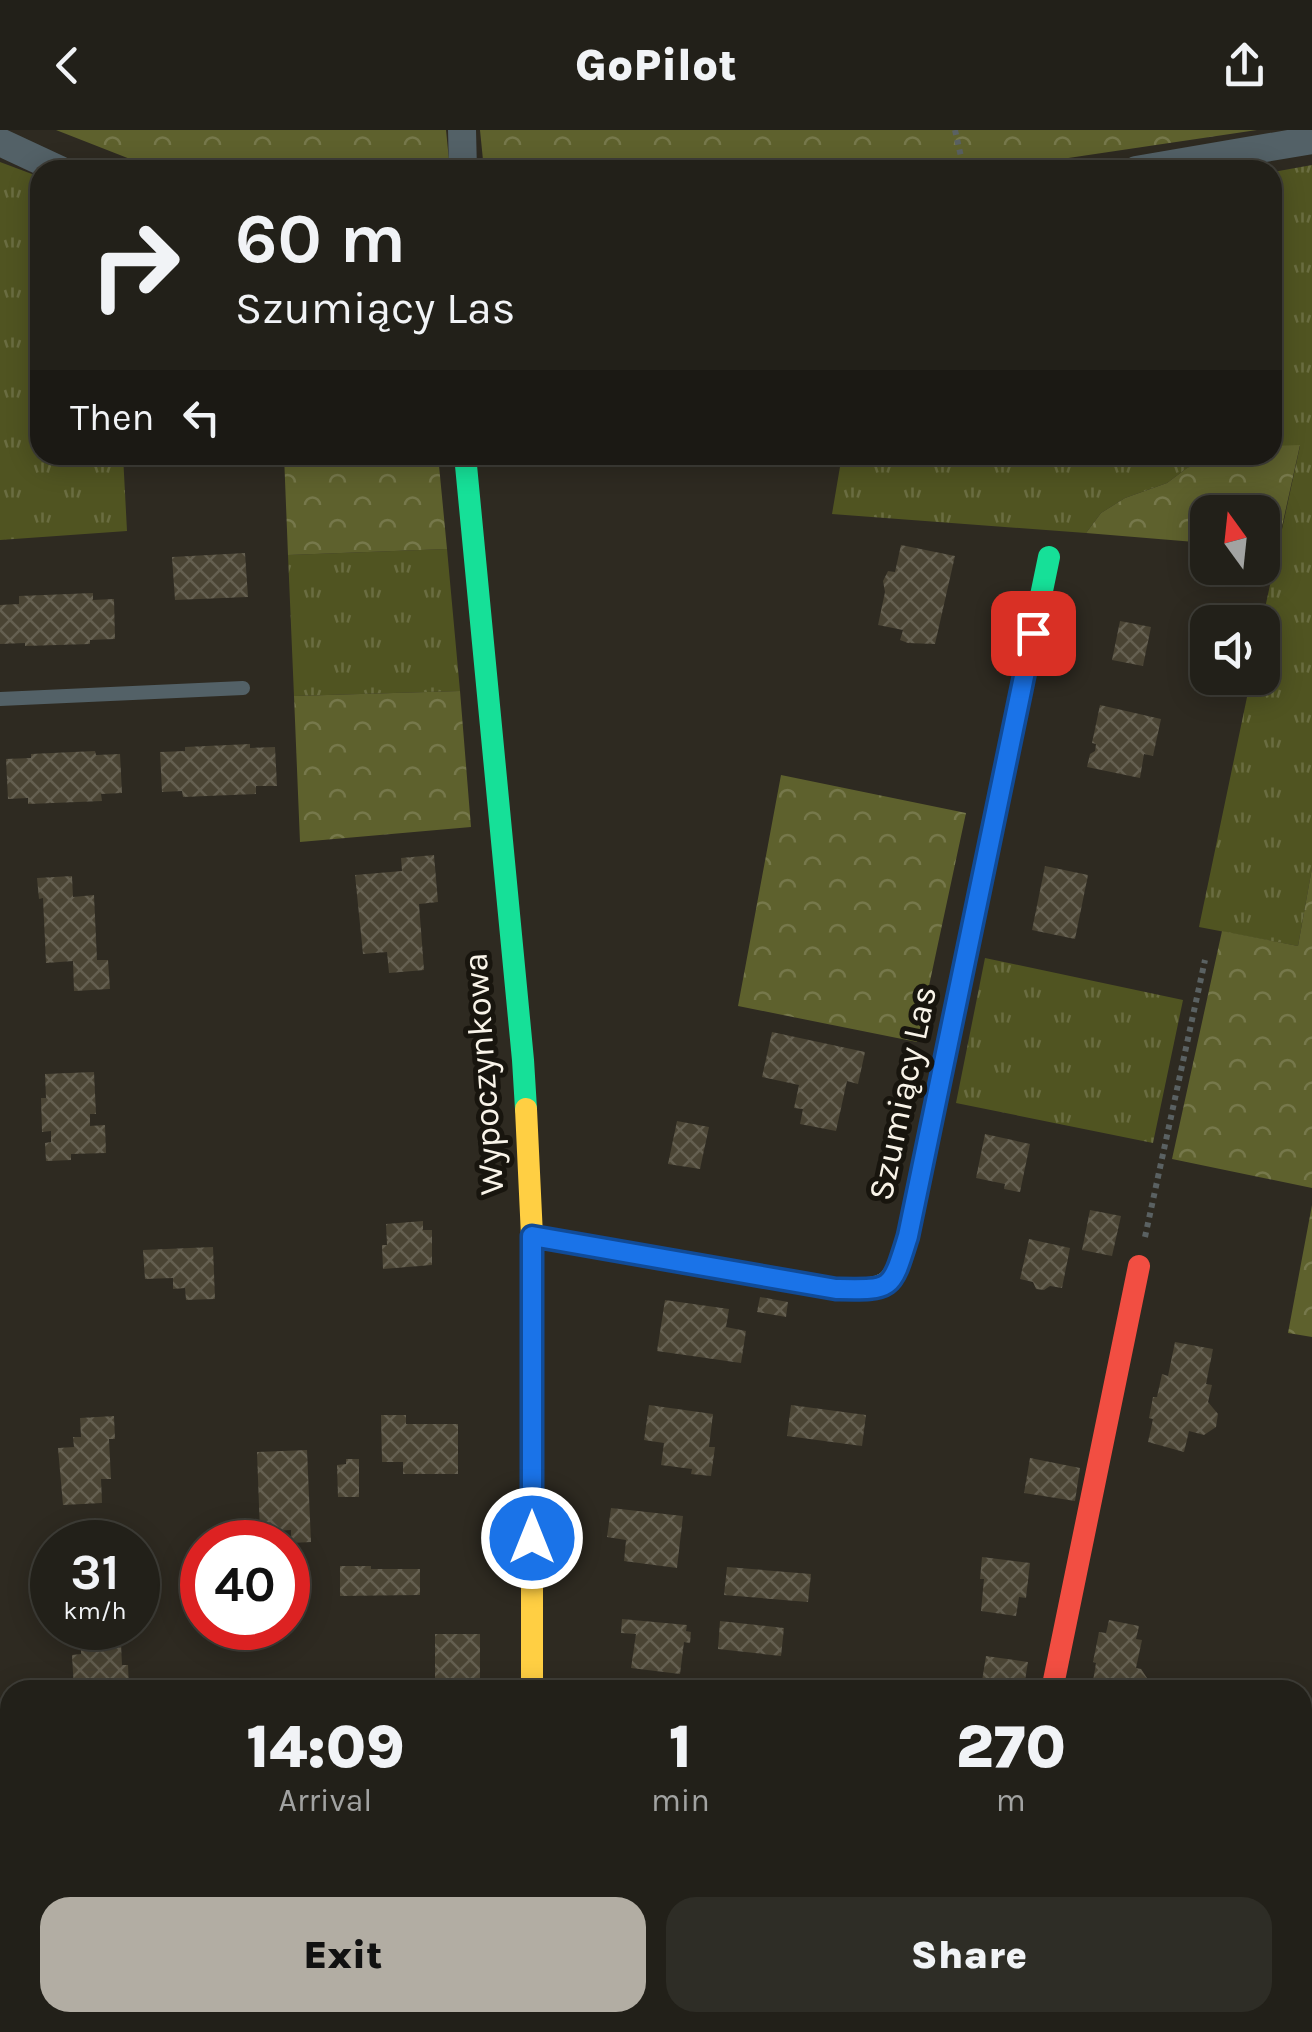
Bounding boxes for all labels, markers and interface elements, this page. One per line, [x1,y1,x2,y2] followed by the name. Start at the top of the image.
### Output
[40,38,95,93] icon: back
[1217,38,1272,93] icon: share
[575,39,737,91] text: GoPilot
[235,198,406,280] text: 60 m
[70,200,200,330] icon: right
[235,282,515,334] text: Szumiący Las
[174,390,229,445] icon: left
[70,395,154,440] text: Then
[1190,495,1280,585] north arrow
[1190,495,1280,695] map controls
[991,591,1076,676] pin
[1190,605,1280,695] button: sound
[1006,606,1061,661] icon: arrive
[455,951,512,1196] street label: Wypoczynkowa
[860,982,945,1204] street label: Szumiący Las
[480,1486,584,1590] position arrow
[180,1520,310,1650] speed limit sign: 40
[71,1543,119,1602] text: 31
[63,1596,127,1625] text: km/h
[246,1712,405,1782] text: 14:09
[669,1712,692,1782] text: 1
[956,1712,1066,1782] text: 270
[279,1782,372,1819] text: Arrival
[651,1782,710,1819] text: min
[996,1782,1026,1819] text: m
[40,1897,646,2012] button: Exit
[666,1897,1272,2012] button: Share

